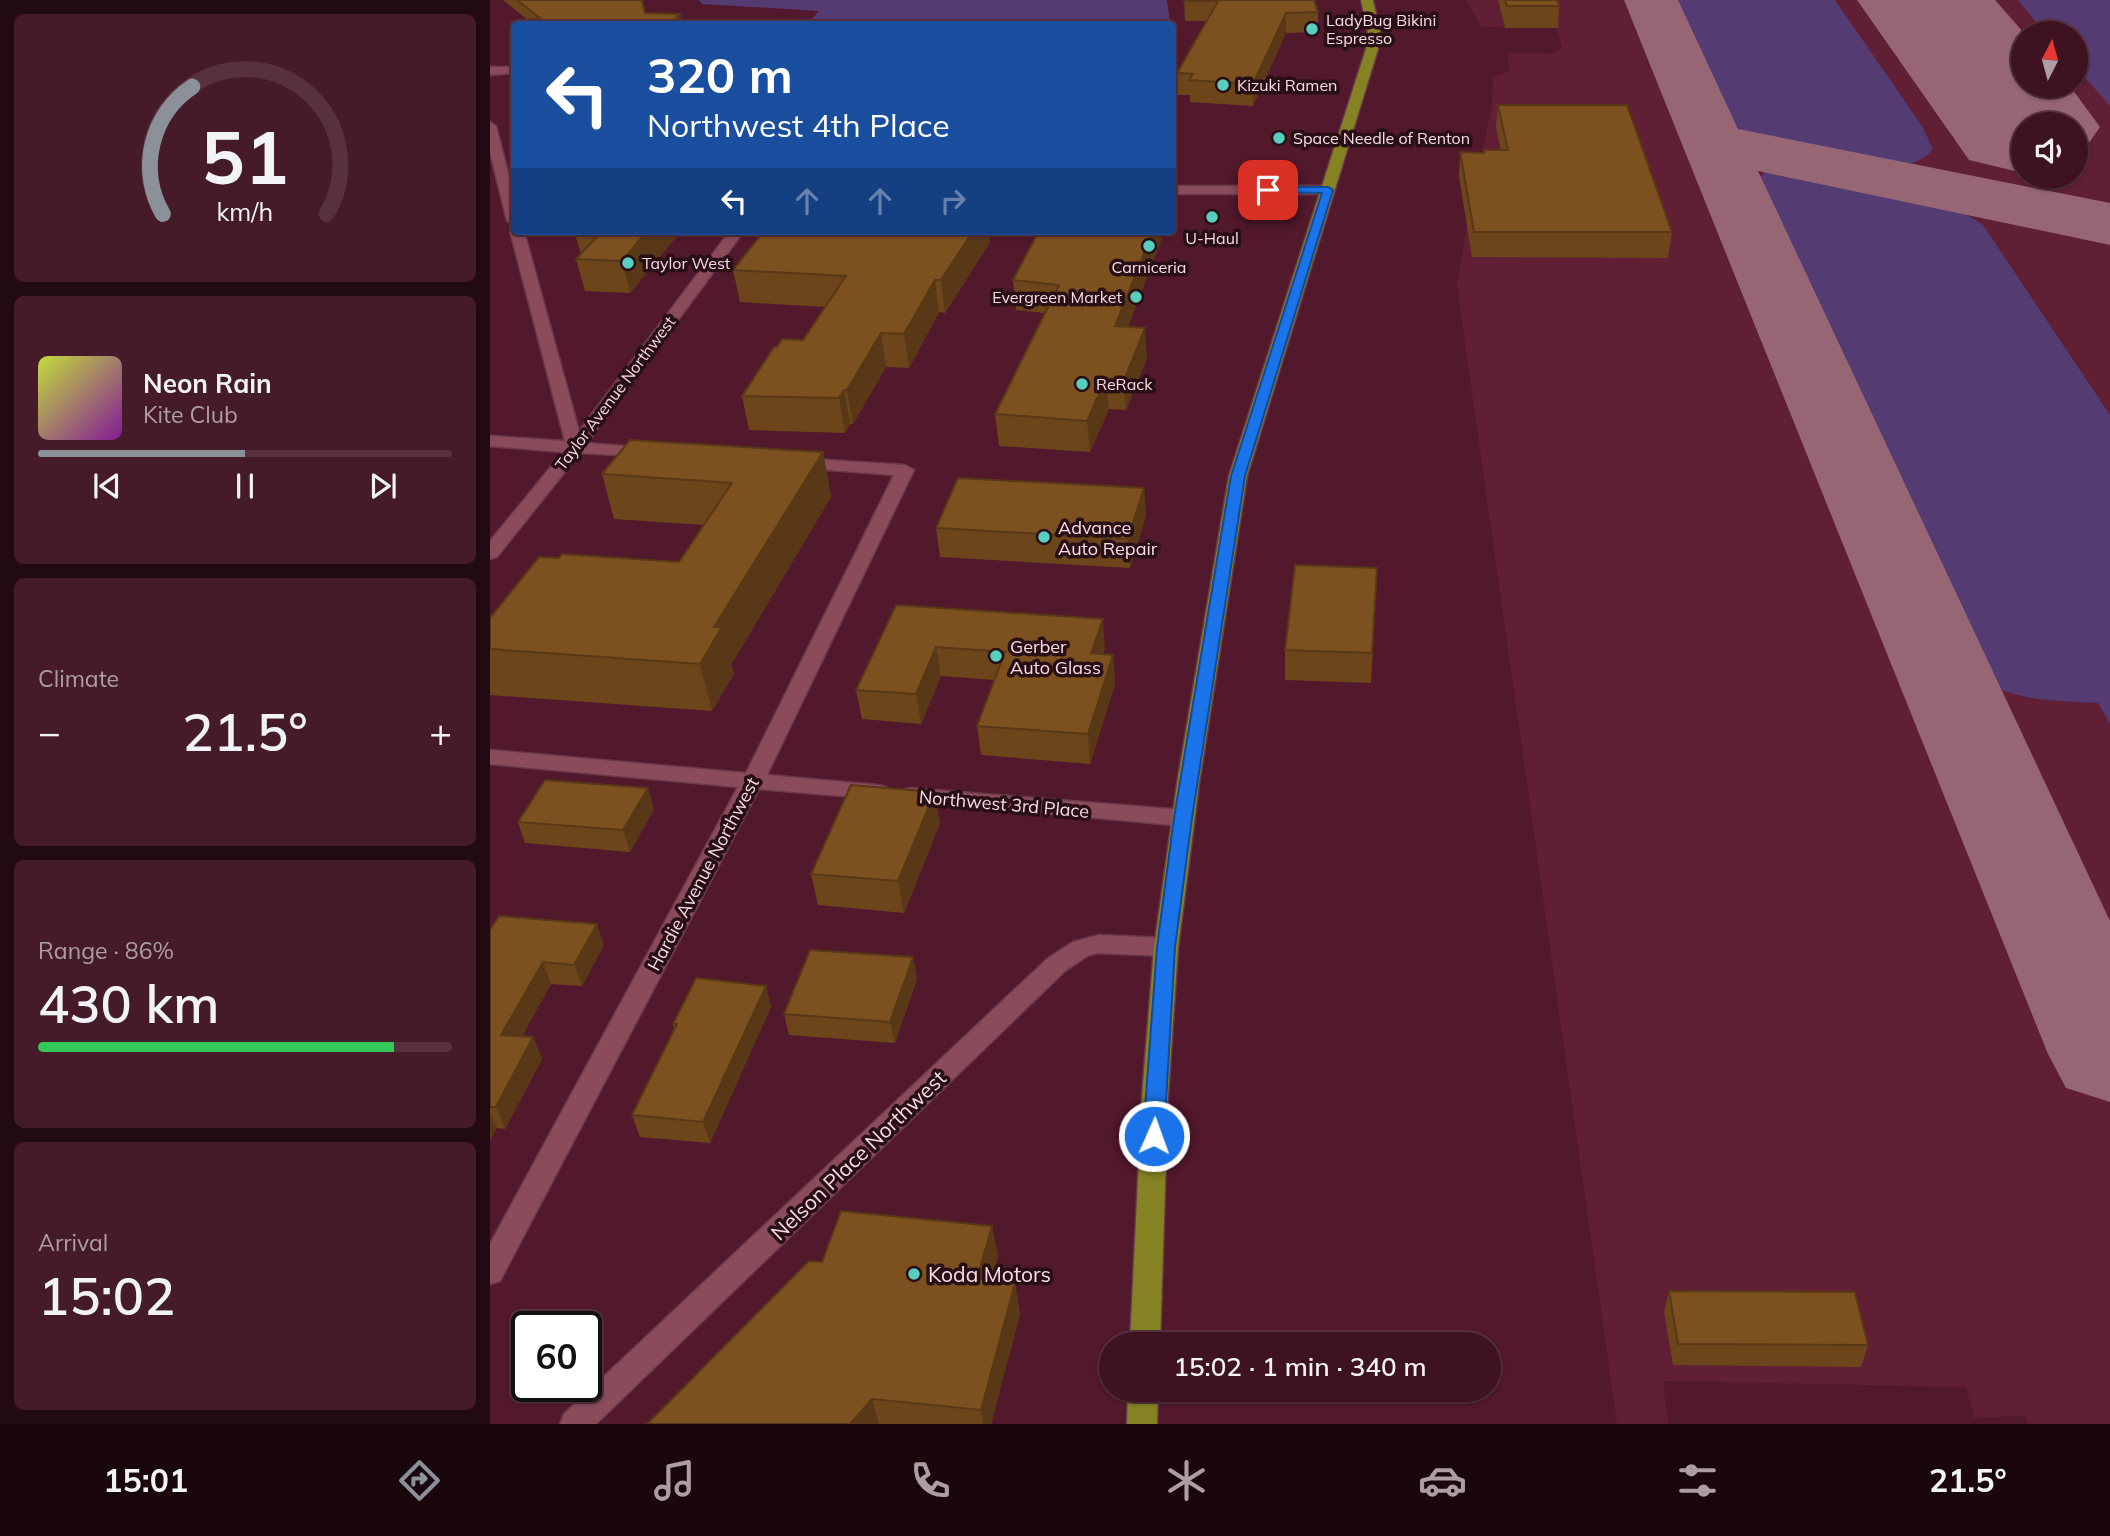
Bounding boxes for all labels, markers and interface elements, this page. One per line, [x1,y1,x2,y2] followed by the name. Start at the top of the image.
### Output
[1326,10,1436,48] place label: LadyBug Bikini Espresso
[1304,21,1320,37] marker: LadyBug Bikini Espresso
[2011,21,2088,98] north arrow
[2011,21,2088,189] map controls
[647,44,793,105] text: 320 m
[532,49,623,140] icon: left
[1237,75,1337,95] place label: Kizuki Ramen
[1215,77,1231,93] marker: Kizuki Ramen
[647,105,950,145] text: Northwest 4th Place
[201,111,289,202] text: 51
[2011,112,2088,189] button: sound
[1293,128,1470,148] place label: Space Needle of Renton
[1271,130,1287,146] marker: Space Needle of Renton
[1238,160,1298,220] pin
[1249,171,1287,209] icon: arrive
[715,182,753,220] icon: left
[788,182,826,220] icon: ahead
[861,182,899,220] icon: ahead
[934,182,972,220] icon: right
[217,196,273,227] text: km/h
[1204,209,1220,225] marker: U-Haul
[1185,228,1239,248] place label: U-Haul
[1141,238,1157,254] marker: Carniceria
[642,253,731,273] place label: Taylor West
[620,255,636,271] marker: Taylor West
[1112,257,1186,277] place label: Carniceria
[992,287,1122,307] place label: Evergreen Market
[1128,289,1144,305] marker: Evergreen Market
[551,312,680,474] street label: Taylor Avenue Northwest
[143,367,272,400] text: Neon Rain
[1096,374,1153,394] place label: ReRack
[1074,376,1090,392] marker: ReRack
[143,400,238,429] text: Kite Club
[88,467,126,505] icon: previous
[226,467,264,505] icon: pause
[364,467,402,505] icon: next
[1058,516,1158,560] place label: Advance Auto Repair
[1036,529,1052,545] marker: Advance Auto Repair
[1010,635,1101,679] place label: Gerber Auto Glass
[988,648,1004,664] marker: Gerber Auto Glass
[38,664,119,693] text: Climate
[182,699,308,764] text: 21.5°
[38,708,61,756] text: −
[429,708,452,756] text: +
[642,773,764,975] street label: Hardie Avenue Northwest
[918,785,1090,823] street label: Northwest 3rd Place
[38,936,174,965] text: Range · 86%
[38,971,219,1036] text: 430 km
[765,1065,951,1245] street label: Nelson Place Northwest
[1117,1099,1191,1173] position arrow
[38,1228,108,1257] text: Arrival
[928,1261,1051,1287] place label: Koda Motors
[38,1263,175,1328] text: 15:02
[906,1266,922,1282] marker: Koda Motors
[511,1311,602,1402] speed limit sign: 60
[1173,1350,1427,1383] text: 15:02 · 1 min · 340 m
[395,1456,444,1505] icon: directions
[650,1456,699,1505] icon: music
[906,1456,955,1505] icon: phone
[1162,1456,1211,1505] icon: climate
[1418,1456,1467,1505] icon: car
[1673,1456,1722,1505] icon: filters
[103,1460,188,1500] text: 15:01
[1929,1460,2007,1500] text: 21.5°

